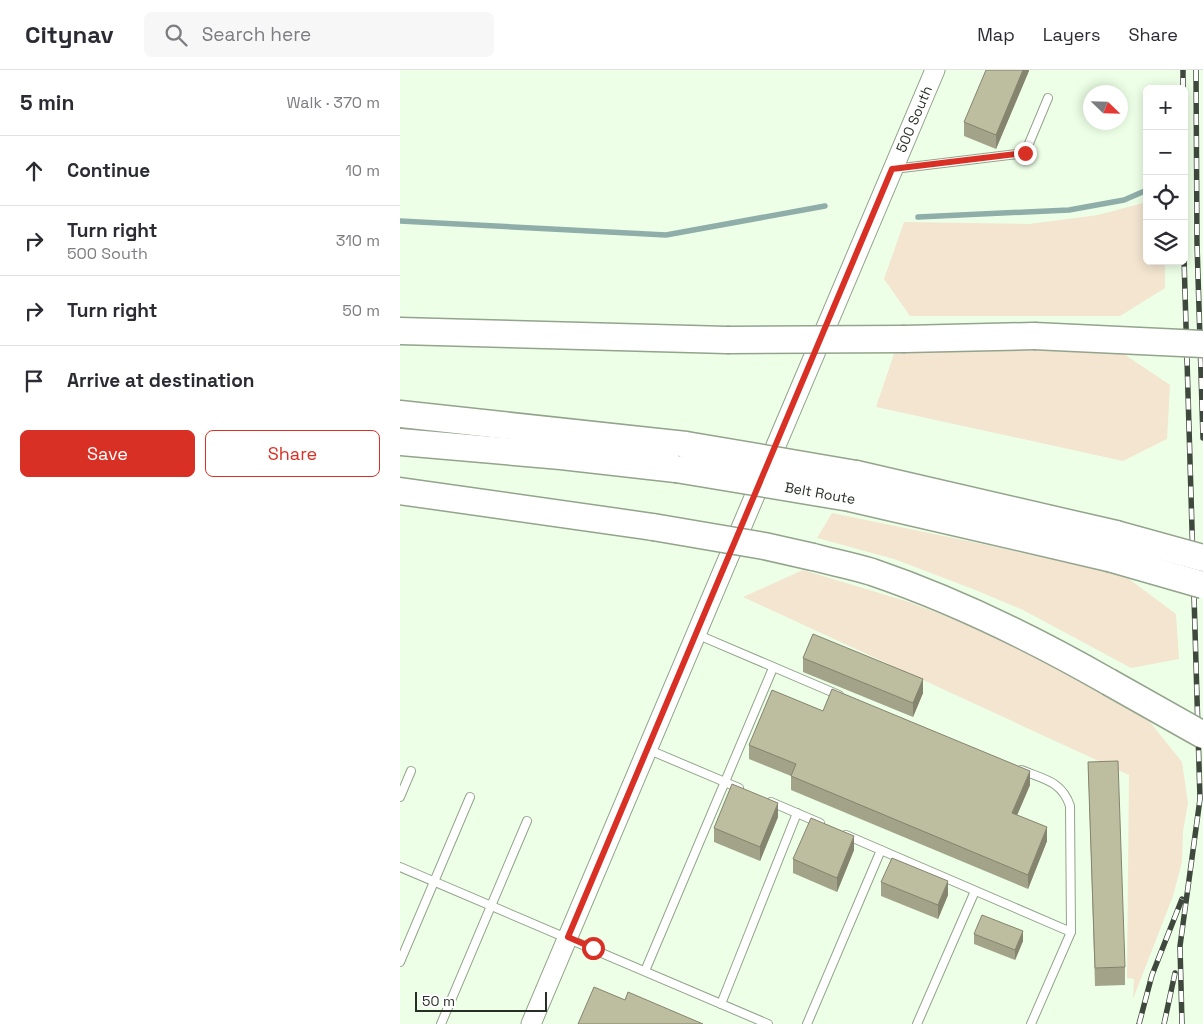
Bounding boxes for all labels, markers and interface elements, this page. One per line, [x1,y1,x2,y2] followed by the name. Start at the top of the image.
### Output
[144,12,494,57] search box
[25,19,114,50] text: Citynav
[162,21,190,49] icon: search
[202,22,311,47] text: Search here
[977,23,1015,46] text: Map
[1043,23,1100,46] text: Layers
[1128,23,1178,46] text: Share
[892,83,936,155] street label: 500 South
[1083,85,1128,130] north arrow
[1143,85,1188,265] map controls
[1143,85,1188,130] button: +
[20,89,74,116] text: 5 min
[287,92,380,113] text: Walk · 370 m
[1143,130,1188,175] button: −
[1014,142,1037,165] route end
[20,157,48,185] icon: ahead
[67,158,150,183] text: Continue
[345,160,380,181] text: 10 m
[1143,175,1188,220] button: locate
[67,218,157,243] text: Turn right
[1143,220,1188,265] button: layers
[20,227,48,255] icon: right
[336,230,380,251] text: 310 m
[67,243,148,264] text: 500 South
[20,297,48,325] icon: right
[67,298,157,323] text: Turn right
[342,300,380,321] text: 50 m
[20,367,48,395] icon: arrive
[67,368,255,393] text: Arrive at destination
[20,430,195,477] button: Save
[205,430,380,477] button: Share
[783,478,857,508] street label: Belt Route
[582,937,605,960] route start
[415,989,548,1012] scale bar
[422,992,455,1010] text: 50 m

